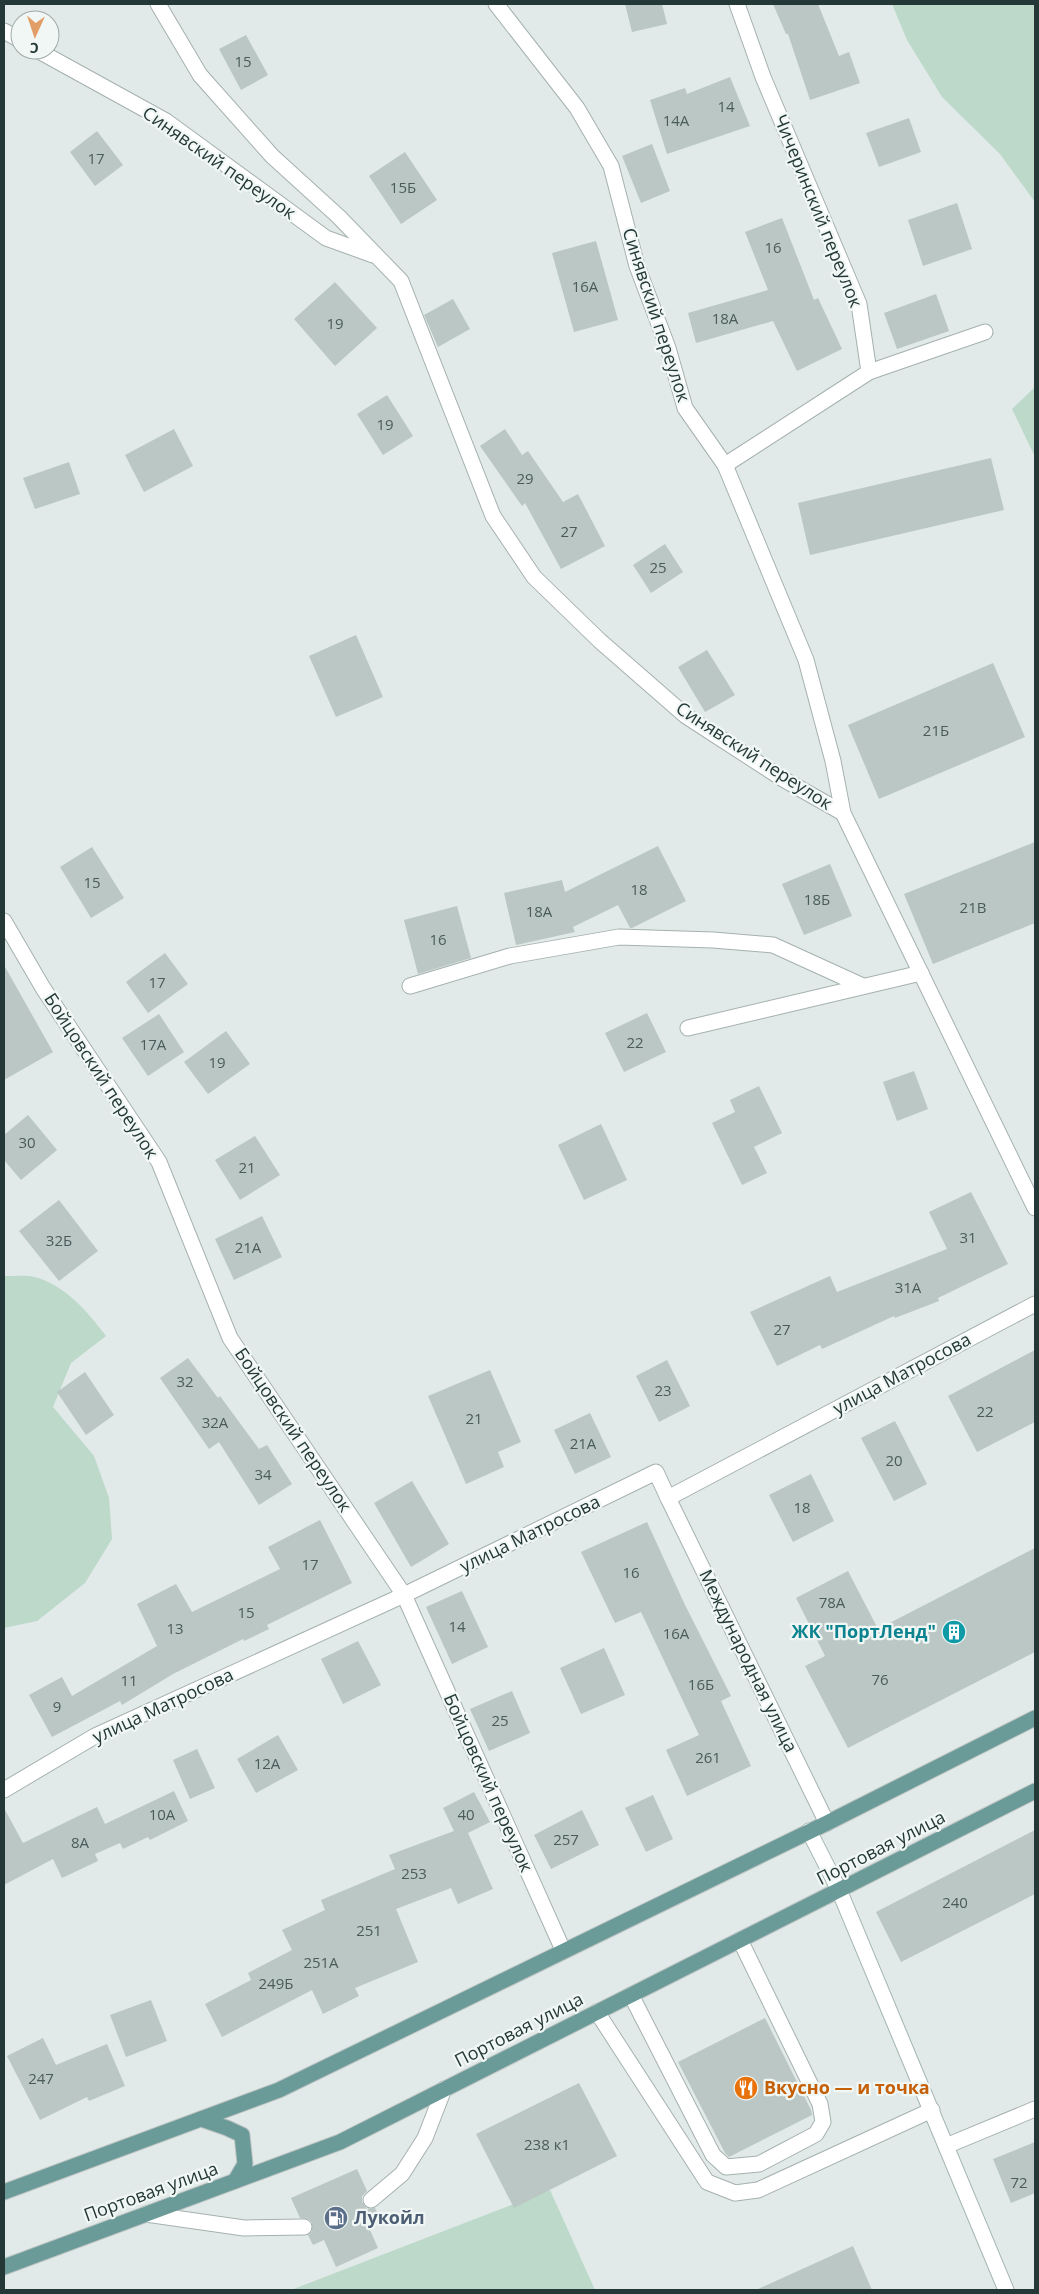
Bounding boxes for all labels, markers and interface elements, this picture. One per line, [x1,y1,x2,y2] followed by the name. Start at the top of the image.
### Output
[10,10,60,60] north arrow
[29,39,39,58] text: С
[234,51,252,71] house number: 15
[717,96,735,116] house number: 14
[138,100,301,225] street label: Синявский переулок
[663,110,690,130] house number: 14А
[769,111,869,311] street label: Чичеринский переулок
[87,148,105,168] house number: 17
[390,177,416,197] house number: 15Б
[617,225,697,406] street label: Синявский переулок
[764,237,782,257] house number: 16
[572,276,599,296] house number: 16А
[712,308,739,328] house number: 18А
[326,313,344,333] house number: 19
[376,414,394,434] house number: 19
[516,468,534,488] house number: 29
[560,521,578,541] house number: 27
[649,557,667,577] house number: 25
[672,696,838,815] street label: Синявский переулок
[923,720,949,740] house number: 21Б
[83,872,101,892] house number: 15
[630,879,648,899] house number: 18
[804,889,830,909] house number: 18Б
[960,897,986,917] house number: 21В
[526,901,553,921] house number: 18А
[429,929,447,949] house number: 16
[148,972,166,992] house number: 17
[39,988,165,1164] street label: Бойцовский переулок
[626,1032,644,1052] house number: 22
[140,1034,167,1054] house number: 17А
[208,1052,226,1072] house number: 19
[18,1132,36,1152] house number: 30
[238,1157,256,1177] house number: 21
[959,1227,977,1247] house number: 31
[46,1230,72,1250] house number: 32Б
[235,1237,262,1257] house number: 21А
[895,1277,922,1297] house number: 31А
[773,1319,791,1339] house number: 27
[828,1327,975,1420] street label: улица Матросова
[230,1343,358,1517] street label: Бойцовский переулок
[176,1371,194,1391] house number: 32
[654,1380,672,1400] house number: 23
[976,1401,994,1421] house number: 22
[465,1408,483,1428] house number: 21
[202,1412,229,1432] house number: 32А
[570,1433,597,1453] house number: 21А
[885,1450,903,1470] house number: 20
[254,1464,272,1484] house number: 34
[456,1489,604,1577] street label: улица Матросова
[793,1497,811,1517] house number: 18
[301,1554,319,1574] house number: 17
[622,1562,640,1582] house number: 16
[694,1565,804,1756] street label: Международная улица
[819,1592,846,1612] house number: 78А
[237,1602,255,1622] house number: 15
[448,1616,466,1636] house number: 14
[166,1618,184,1638] house number: 13
[791,1619,936,1643] place label: ЖК "ПортЛенд"
[941,1619,967,1645] building icon: ЖК "ПортЛенд"
[663,1623,690,1643] house number: 16А
[88,1662,237,1748] street label: улица Матросова
[871,1669,889,1689] house number: 76
[120,1670,138,1690] house number: 11
[688,1674,714,1694] house number: 16Б
[439,1690,539,1876] street label: Бойцовский переулок
[53,1696,61,1716] house number: 9
[491,1710,509,1730] house number: 25
[695,1747,721,1767] house number: 261
[254,1753,281,1773] house number: 12А
[149,1804,176,1824] house number: 10А
[457,1804,475,1824] house number: 40
[812,1804,949,1890] street label: Портовая улица
[553,1829,579,1849] house number: 257
[71,1832,90,1852] house number: 8А
[401,1863,427,1883] house number: 253
[942,1892,968,1912] house number: 240
[356,1920,382,1940] house number: 251
[303,1952,339,1972] house number: 251А
[259,1973,293,1993] house number: 249Б
[450,1986,587,2072] street label: Портовая улица
[28,2068,54,2088] house number: 247
[733,2075,759,2101] restaurant icon: Вкусно — и точка
[764,2075,930,2099] place label: Вкусно — и точка
[524,2134,570,2154] house number: 238 к1
[80,2156,221,2226] street label: Портовая улица
[1010,2172,1028,2192] house number: 72
[323,2205,349,2231] fuel station icon: Лукойл
[354,2205,425,2229] place label: Лукойл

